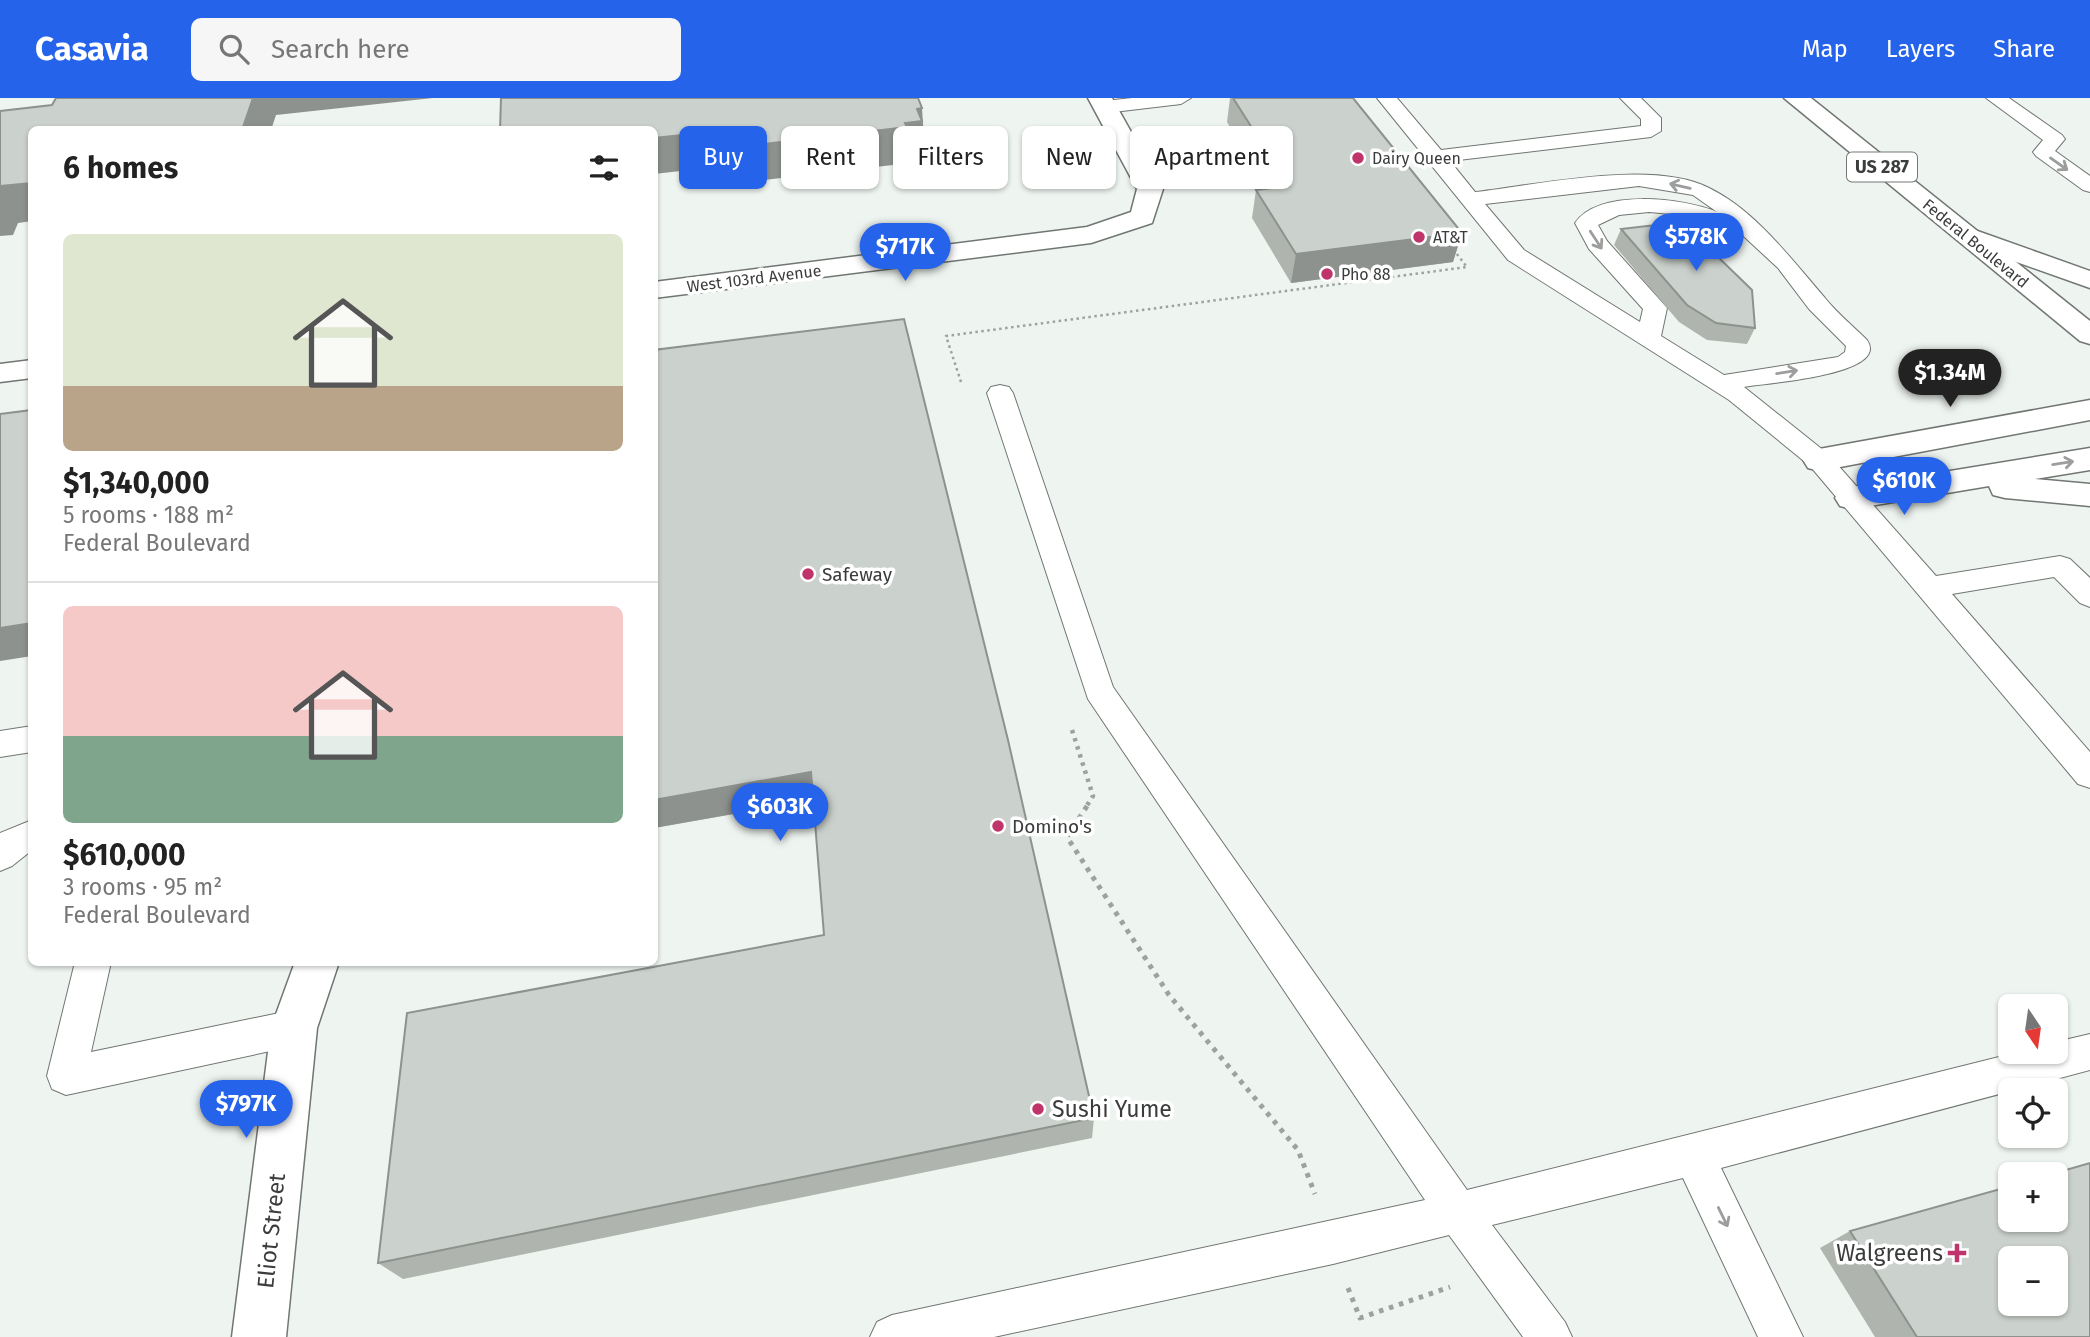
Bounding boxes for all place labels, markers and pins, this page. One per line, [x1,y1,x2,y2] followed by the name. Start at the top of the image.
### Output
[1372,149,1461,168] place label: Dairy Queen
[1350,150,1366,166] marker: Dairy Queen
[1647,214,1745,273] pin: $578K
[856,223,954,283] pin: $717K
[1433,228,1468,247] place label: AT&T
[1411,229,1427,245] marker: AT&T
[1341,265,1391,284] place label: Pho 88
[1319,266,1335,282] marker: Pho 88
[1893,350,2007,409] pin: $1.34M
[1855,458,1953,517] pin: $610K
[822,563,893,586] place label: Safeway
[800,566,816,582] marker: Safeway
[731,784,829,843] pin: $603K
[1012,815,1092,838] place label: Domino's
[990,818,1006,834] marker: Domino's
[197,1080,295,1140] pin: $797K
[1052,1095,1172,1123] place label: Sushi Yume
[1030,1101,1046,1117] marker: Sushi Yume
[1836,1239,1943,1267] place label: Walgreens
[1949,1245,1965,1261] marker: Walgreens

